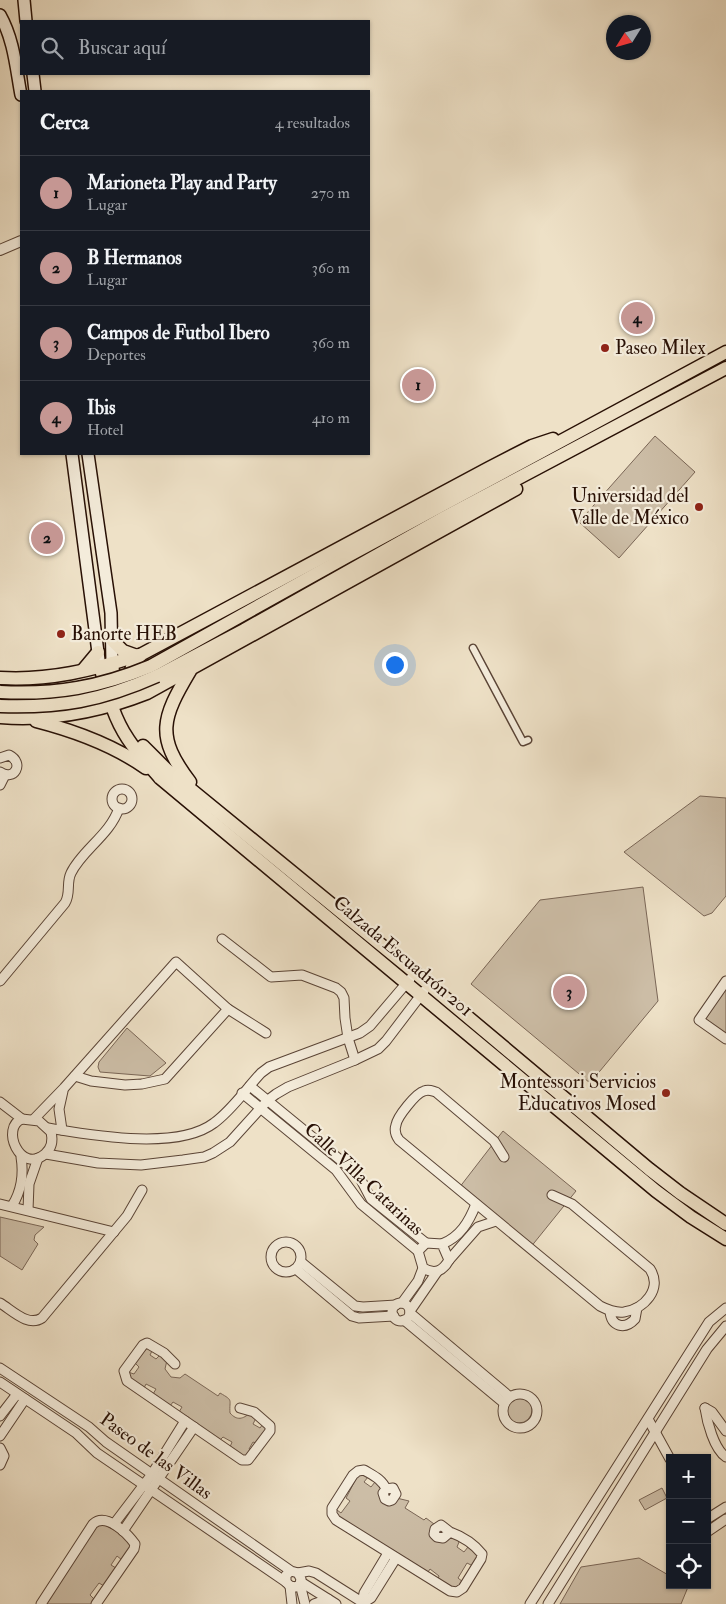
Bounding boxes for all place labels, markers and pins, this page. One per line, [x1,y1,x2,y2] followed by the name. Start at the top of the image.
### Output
[621,299,653,337] pin: 4
[615,336,706,360] place label: Paseo Milex
[599,342,611,354] marker: Paseo Milex
[402,366,434,404] pin: 1
[570,484,689,530] place label: Universidad del Valle de México
[693,501,705,513] marker: Universidad del Valle de México
[31,519,63,557] pin: 2
[71,622,177,646] place label: Banorte HEB
[55,628,67,640] marker: Banorte HEB
[553,973,585,1011] pin: 3
[500,1070,657,1116] place label: Montessori Servicios Educativos Mosed
[660,1087,672,1099] marker: Montessori Servicios Educativos Mosed

